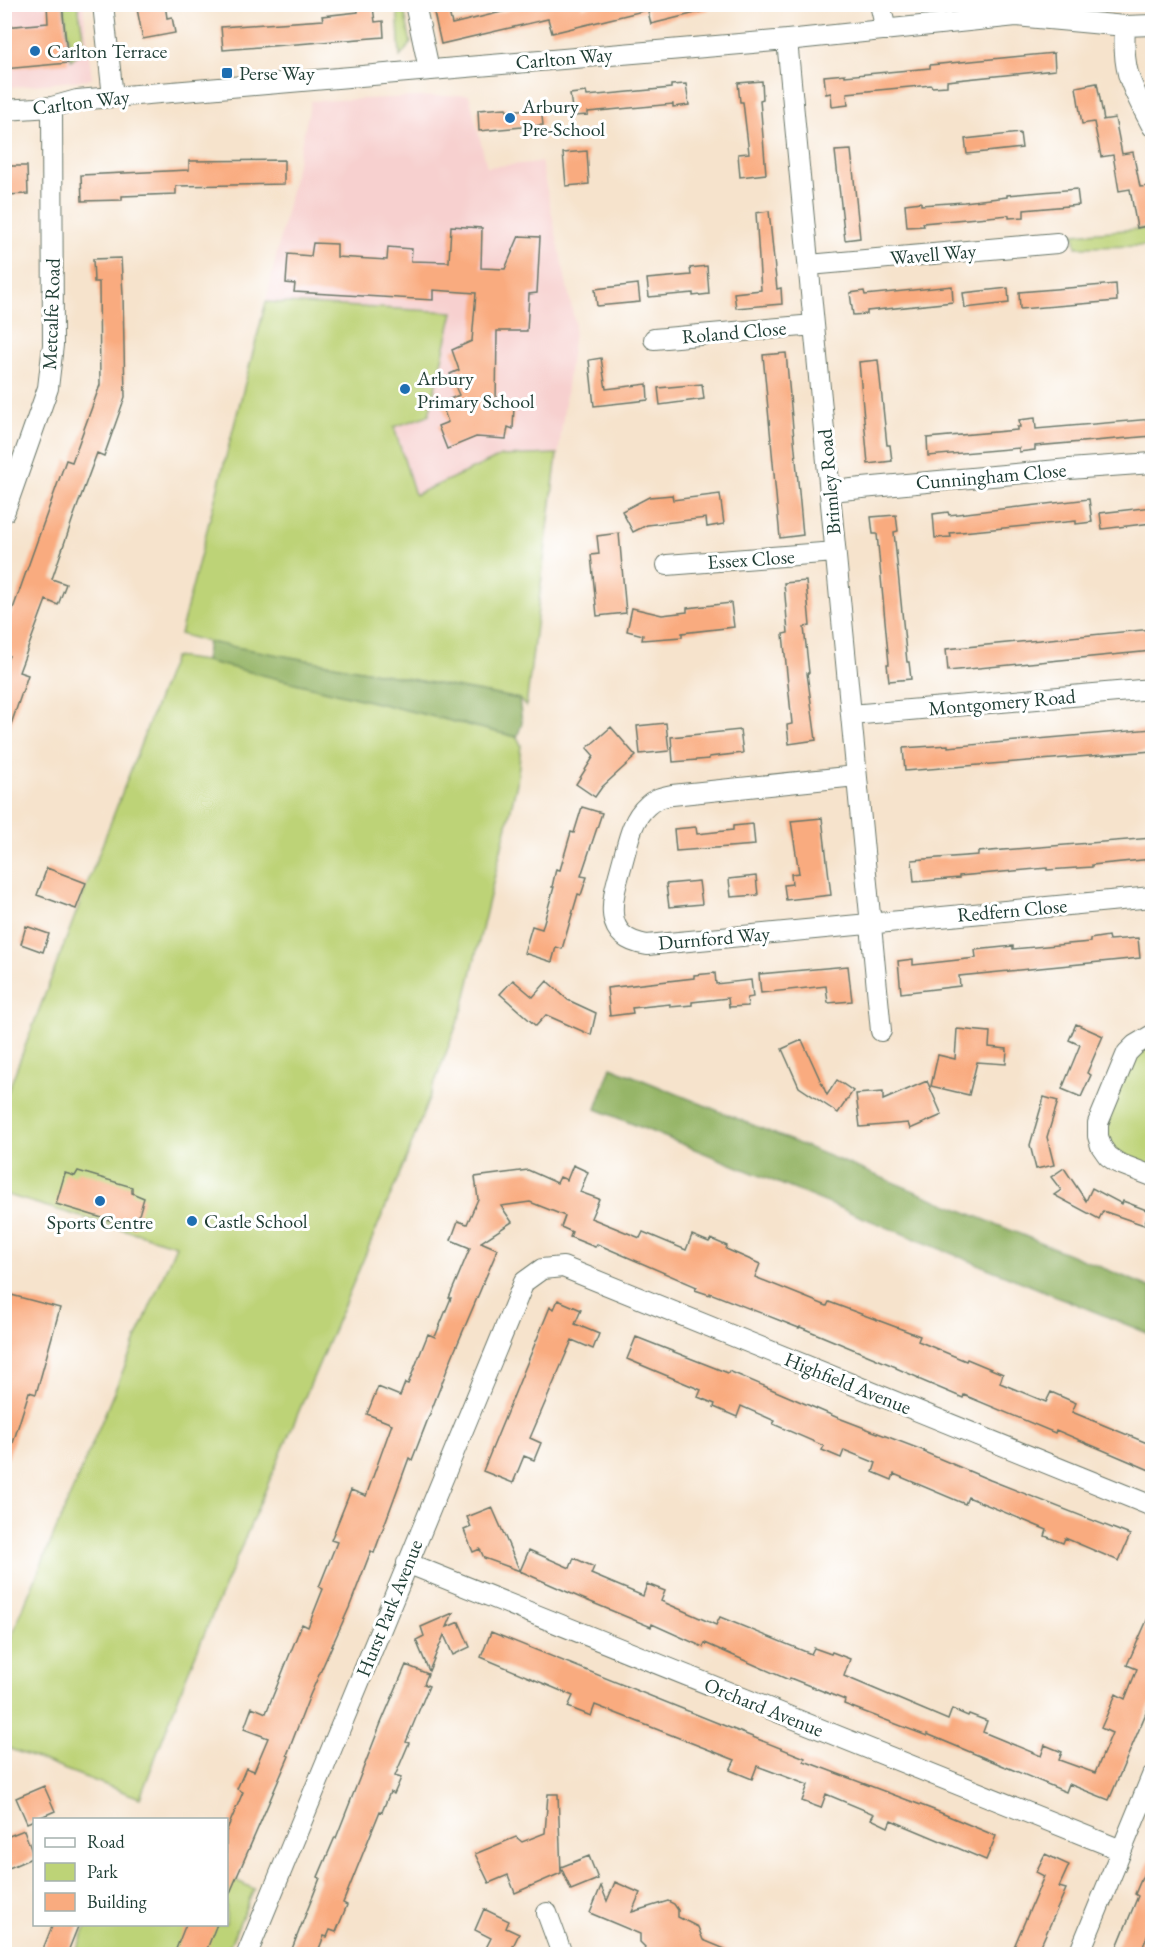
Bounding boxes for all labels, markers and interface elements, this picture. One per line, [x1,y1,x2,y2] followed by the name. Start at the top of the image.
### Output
[47,38,168,64] place label: Carlton Terrace
[514,41,614,75] street label: Carlton Way
[28,44,42,58] marker: Carlton Terrace
[239,60,315,86] place label: Perse Way
[220,66,234,80] marker: Perse Way
[31,83,131,121] street label: Carlton Way
[521,93,605,142] place label: Arbury Pre-School
[503,111,517,125] marker: Arbury Pre-School
[889,237,977,271] street label: Wavell Way
[36,257,66,370] street label: Metcalfe Road
[681,314,787,350] street label: Roland Close
[416,365,535,414] place label: Arbury Primary School
[398,382,412,396] marker: Arbury Primary School
[811,427,847,536] street label: Brimley Road
[915,456,1068,496] street label: Cunningham Close
[706,543,796,575] street label: Essex Close
[927,683,1078,721] street label: Montgomery Road
[956,892,1068,928] street label: Redfern Close
[657,920,771,956] street label: Durnford Way
[93,1194,107,1208] marker: Sports Centre
[204,1208,308,1234] place label: Castle School
[47,1209,153,1235] place label: Sports Centre
[185,1214,199,1228] marker: Castle School
[781,1346,915,1420] street label: Highfield Avenue
[350,1535,428,1680] street label: Hurst Park Avenue
[700,1671,828,1743] street label: Orchard Avenue
[33,1818,228,1926] legend
[87,1830,126,1853] text: Road
[87,1860,118,1883] text: Park
[87,1890,147,1913] text: Building

